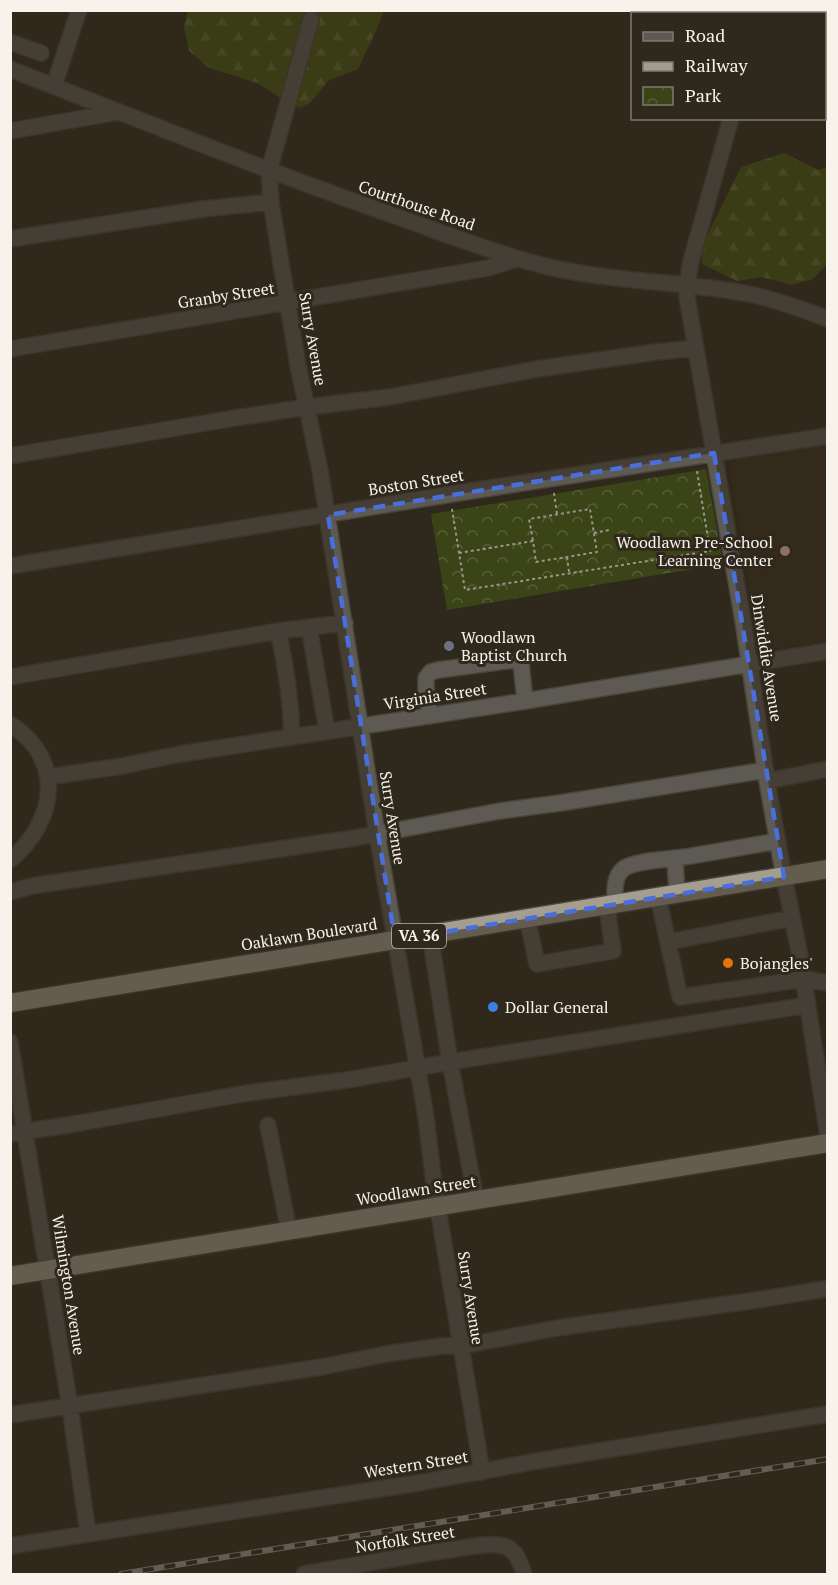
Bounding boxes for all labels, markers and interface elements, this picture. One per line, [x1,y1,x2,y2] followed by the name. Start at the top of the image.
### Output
[631,12,826,120] legend
[685,23,725,47] text: Road
[685,53,749,77] text: Railway
[685,83,722,107] text: Park
[356,175,478,235] street label: Courthouse Road
[176,276,276,314] street label: Granby Street
[294,291,332,387] street label: Surry Avenue
[367,464,465,500] street label: Boston Street
[616,531,774,571] place label: Woodlawn Pre-School Learning Center
[778,544,792,558] marker: Woodlawn Pre-School Learning Center
[746,593,788,723] street label: Dinwiddie Avenue
[461,626,568,666] place label: Woodlawn Baptist Church
[442,639,456,653] marker: Woodlawn Baptist Church
[382,677,488,715] street label: Virginia Street
[375,770,411,866] street label: Surry Avenue
[239,912,379,956] street label: Oaklawn Boulevard
[392,924,446,948] road number: VA 36
[740,952,813,974] place label: Bojangles'
[721,956,735,970] marker: Bojangles'
[505,996,609,1018] place label: Dollar General
[486,1000,500,1014] marker: Dollar General
[354,1170,478,1210] street label: Woodlawn Street
[47,1213,91,1357] street label: Wilmington Avenue
[453,1250,489,1346] street label: Surry Avenue
[362,1445,470,1483] street label: Western Street
[354,1520,456,1558] street label: Norfolk Street

